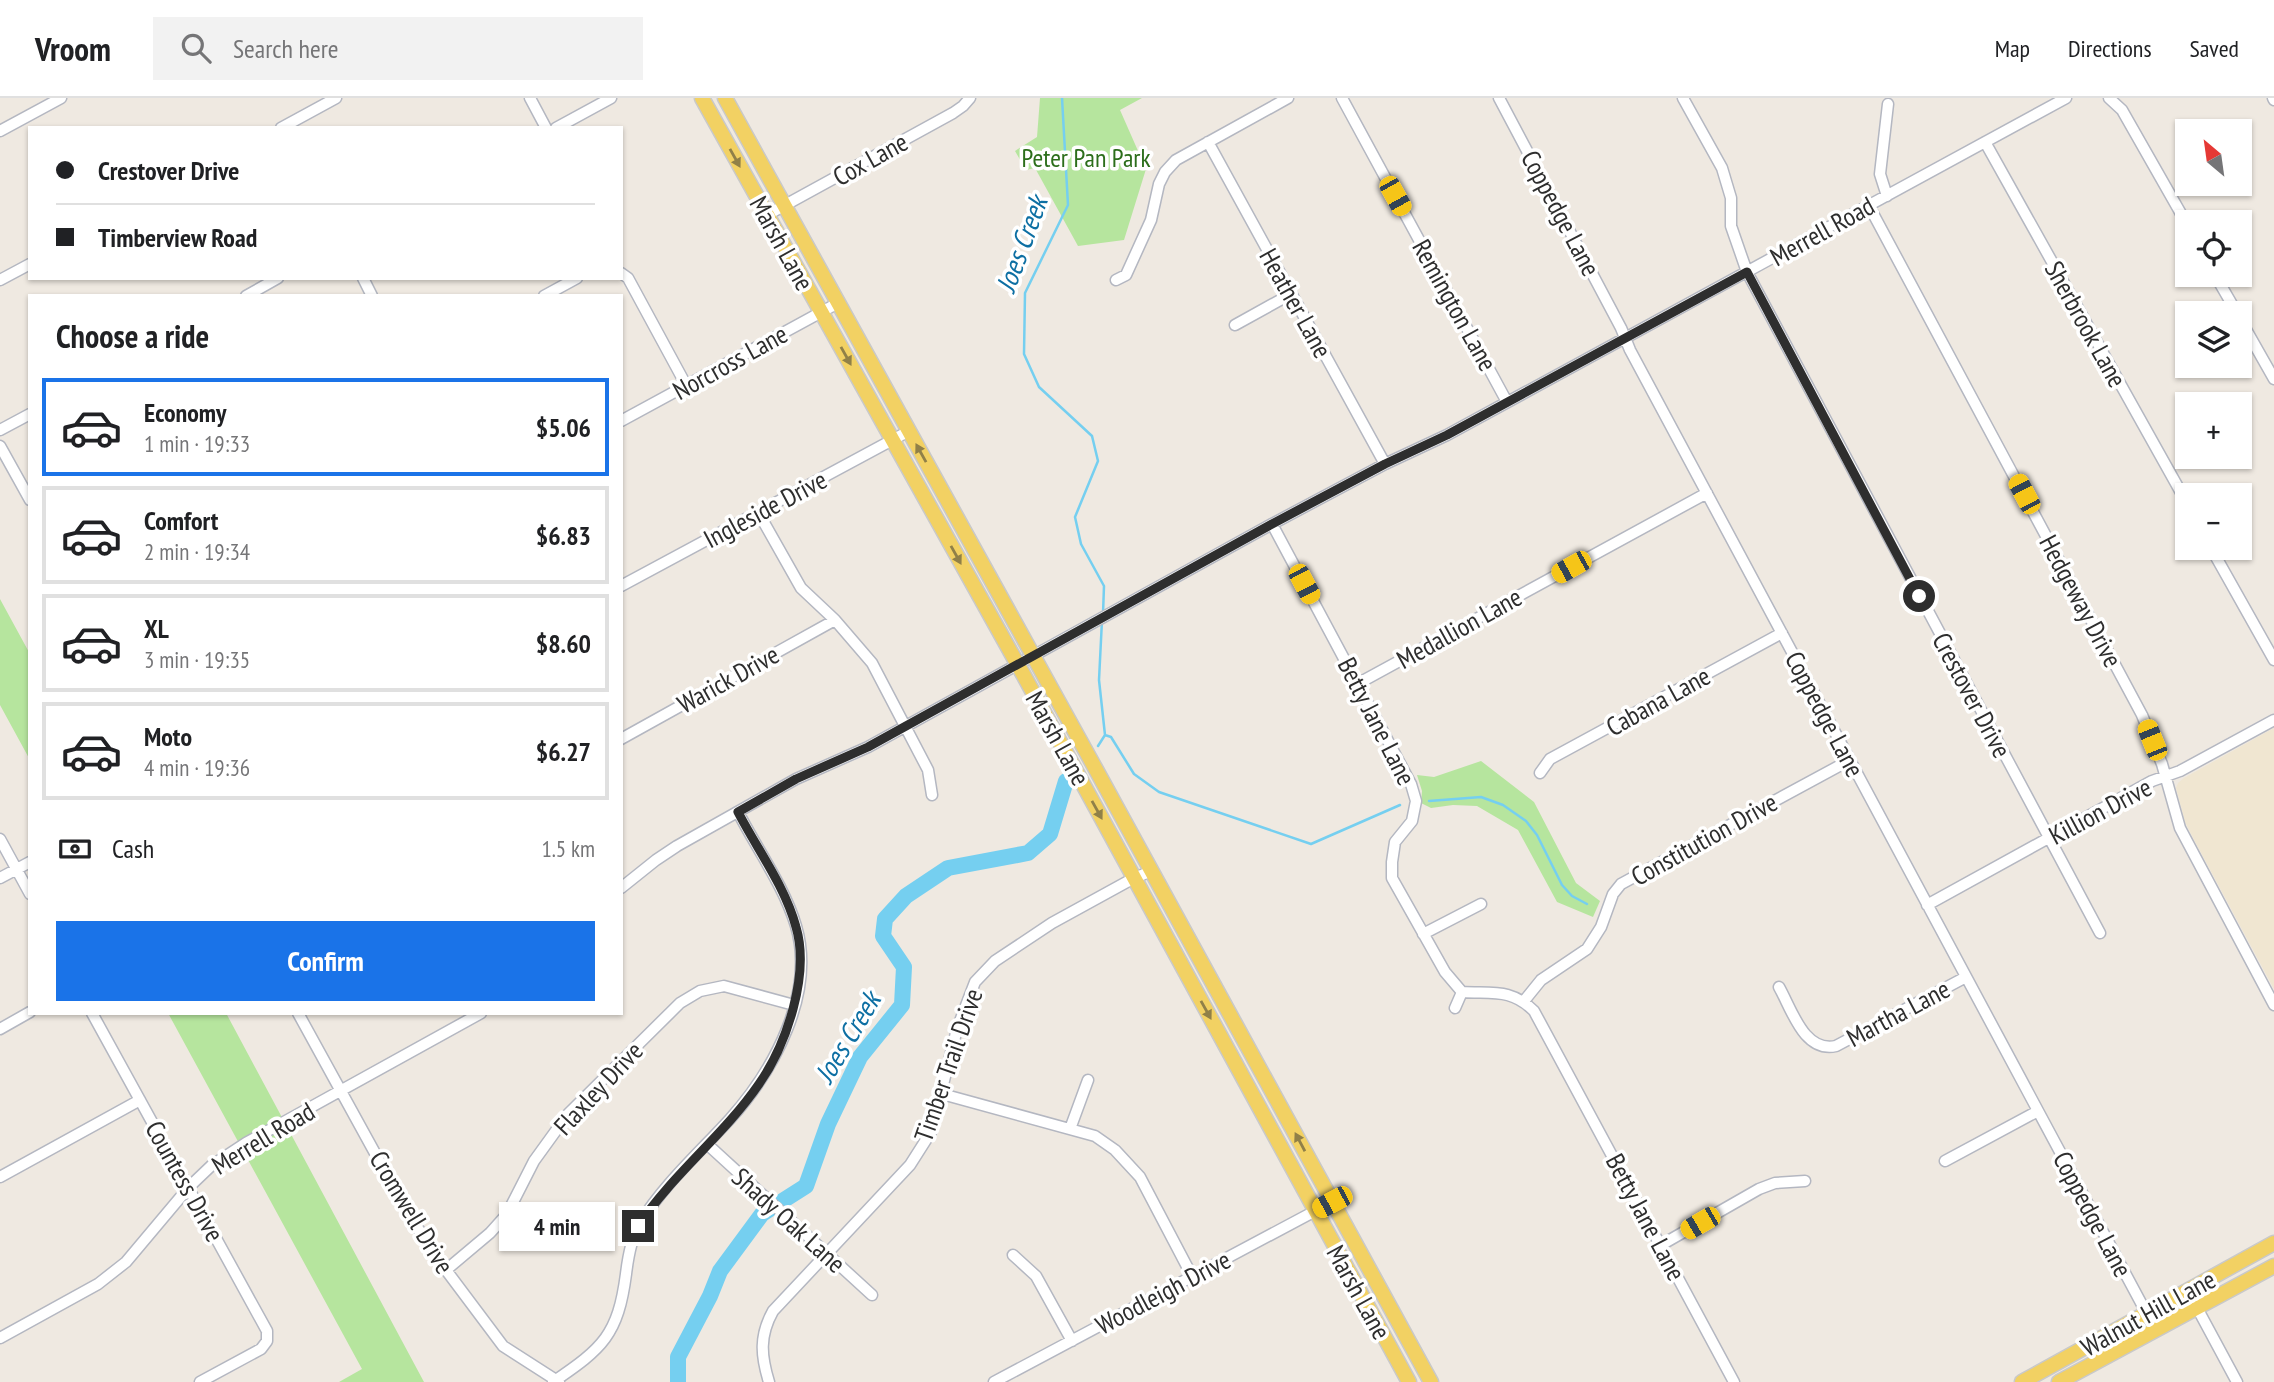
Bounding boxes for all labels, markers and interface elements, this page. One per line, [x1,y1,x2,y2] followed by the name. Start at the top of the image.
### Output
[153,17,643,80] search box
[35,27,111,70] text: Vroom
[177,29,215,67] icon: search
[233,32,339,65] text: Search here
[1995,33,2030,64] text: Map
[2068,33,2152,64] text: Directions
[2190,33,2239,64] text: Saved
[2175,119,2252,196] north arrow
[2175,119,2252,560] map controls
[827,125,913,193] street label: Cox Lane
[1021,141,1151,174] park label: Peter Pan Park
[1514,145,1608,281] street label: Coppedge Lane
[729,148,741,167] one-way arrow
[98,154,239,187] text: Crestover Drive
[1376,173,1415,219] car
[986,188,1057,298] water label: Joes Creek
[1764,189,1880,273] street label: Merrell Road
[743,190,821,296] street label: Marsh Lane
[2175,210,2252,287] button: locate
[98,221,257,254] text: Timberview Road
[1405,233,1505,377] street label: Remington Lane
[1252,243,1340,363] street label: Heather Lane
[2038,255,2134,393] street label: Sherbrook Lane
[2175,301,2252,378] button: layers
[56,315,209,357] text: Choose a ride
[667,317,793,407] street label: Norcross Lane
[840,347,852,366] one-way arrow
[2175,392,2252,469] button: +
[60,396,123,459] icon: car
[144,396,226,429] text: Economy
[536,411,591,444] text: $5.06
[144,429,250,458] text: 1 min · 19:33
[915,443,927,462] one-way arrow
[698,463,832,555] street label: Ingleside Drive
[2005,471,2044,517] car
[2175,483,2252,560] button: −
[60,504,123,567] icon: car
[144,504,218,537] text: Comfort
[536,519,591,552] text: $6.83
[2032,529,2130,673] street label: Hedgeway Drive
[144,537,250,566] text: 2 min · 19:34
[951,545,962,565] one-way arrow
[1548,548,1595,586] car
[1285,561,1324,607] car
[1391,580,1527,676] street label: Medallion Lane
[1903,580,1935,612] route start
[60,612,123,675] icon: car
[144,612,169,645] text: XL
[536,627,591,660] text: $8.60
[1925,627,2019,763] street label: Crestover Drive
[671,638,785,720] street label: Warick Drive
[144,645,250,674] text: 3 min · 19:35
[1778,646,1872,782] street label: Coppedge Lane
[1331,652,1423,790] street label: Betty Jane Lane
[1600,659,1716,743] street label: Cabana Lane
[1019,685,1097,791] street label: Marsh Lane
[2135,717,2170,763] car
[60,720,123,783] icon: car
[144,720,192,753] text: Moto
[536,735,591,768] text: $6.27
[144,753,250,782] text: 4 min · 19:36
[2043,770,2157,852] street label: Killion Drive
[1625,785,1783,893] street label: Constitution Drive
[1091,801,1103,820] one-way arrow
[56,830,94,868] icon: cash
[112,832,154,865] text: Cash
[541,834,595,863] text: 1.5 km
[56,921,595,1001] button: Confirm
[1841,972,1955,1054] street label: Martha Lane
[805,982,890,1090] water label: Joes Creek
[906,984,990,1146] street label: Timber Trail Drive
[1200,1000,1212,1020] one-way arrow
[546,1034,650,1142] street label: Flaxley Drive
[206,1094,320,1182] street label: Merrell Road
[138,1115,232,1247] street label: Countess Drive
[1294,1132,1306,1152] one-way arrow
[362,1145,462,1279] street label: Cromwell Drive
[2046,1146,2140,1282] street label: Coppedge Lane
[1599,1148,1693,1286] street label: Betty Jane Lane
[725,1160,853,1280] street label: Shady Oak Lane
[1309,1183,1356,1221] car
[498,1202,614,1250] callout: 4 min
[1677,1203,1724,1243] car
[622,1210,654,1242] route end
[534,1212,580,1241] text: 4 min
[1320,1239,1398,1345] street label: Marsh Lane
[1090,1243,1236,1341] street label: Woodleigh Drive
[2075,1263,2221,1363] street label: Walnut Hill Lane

